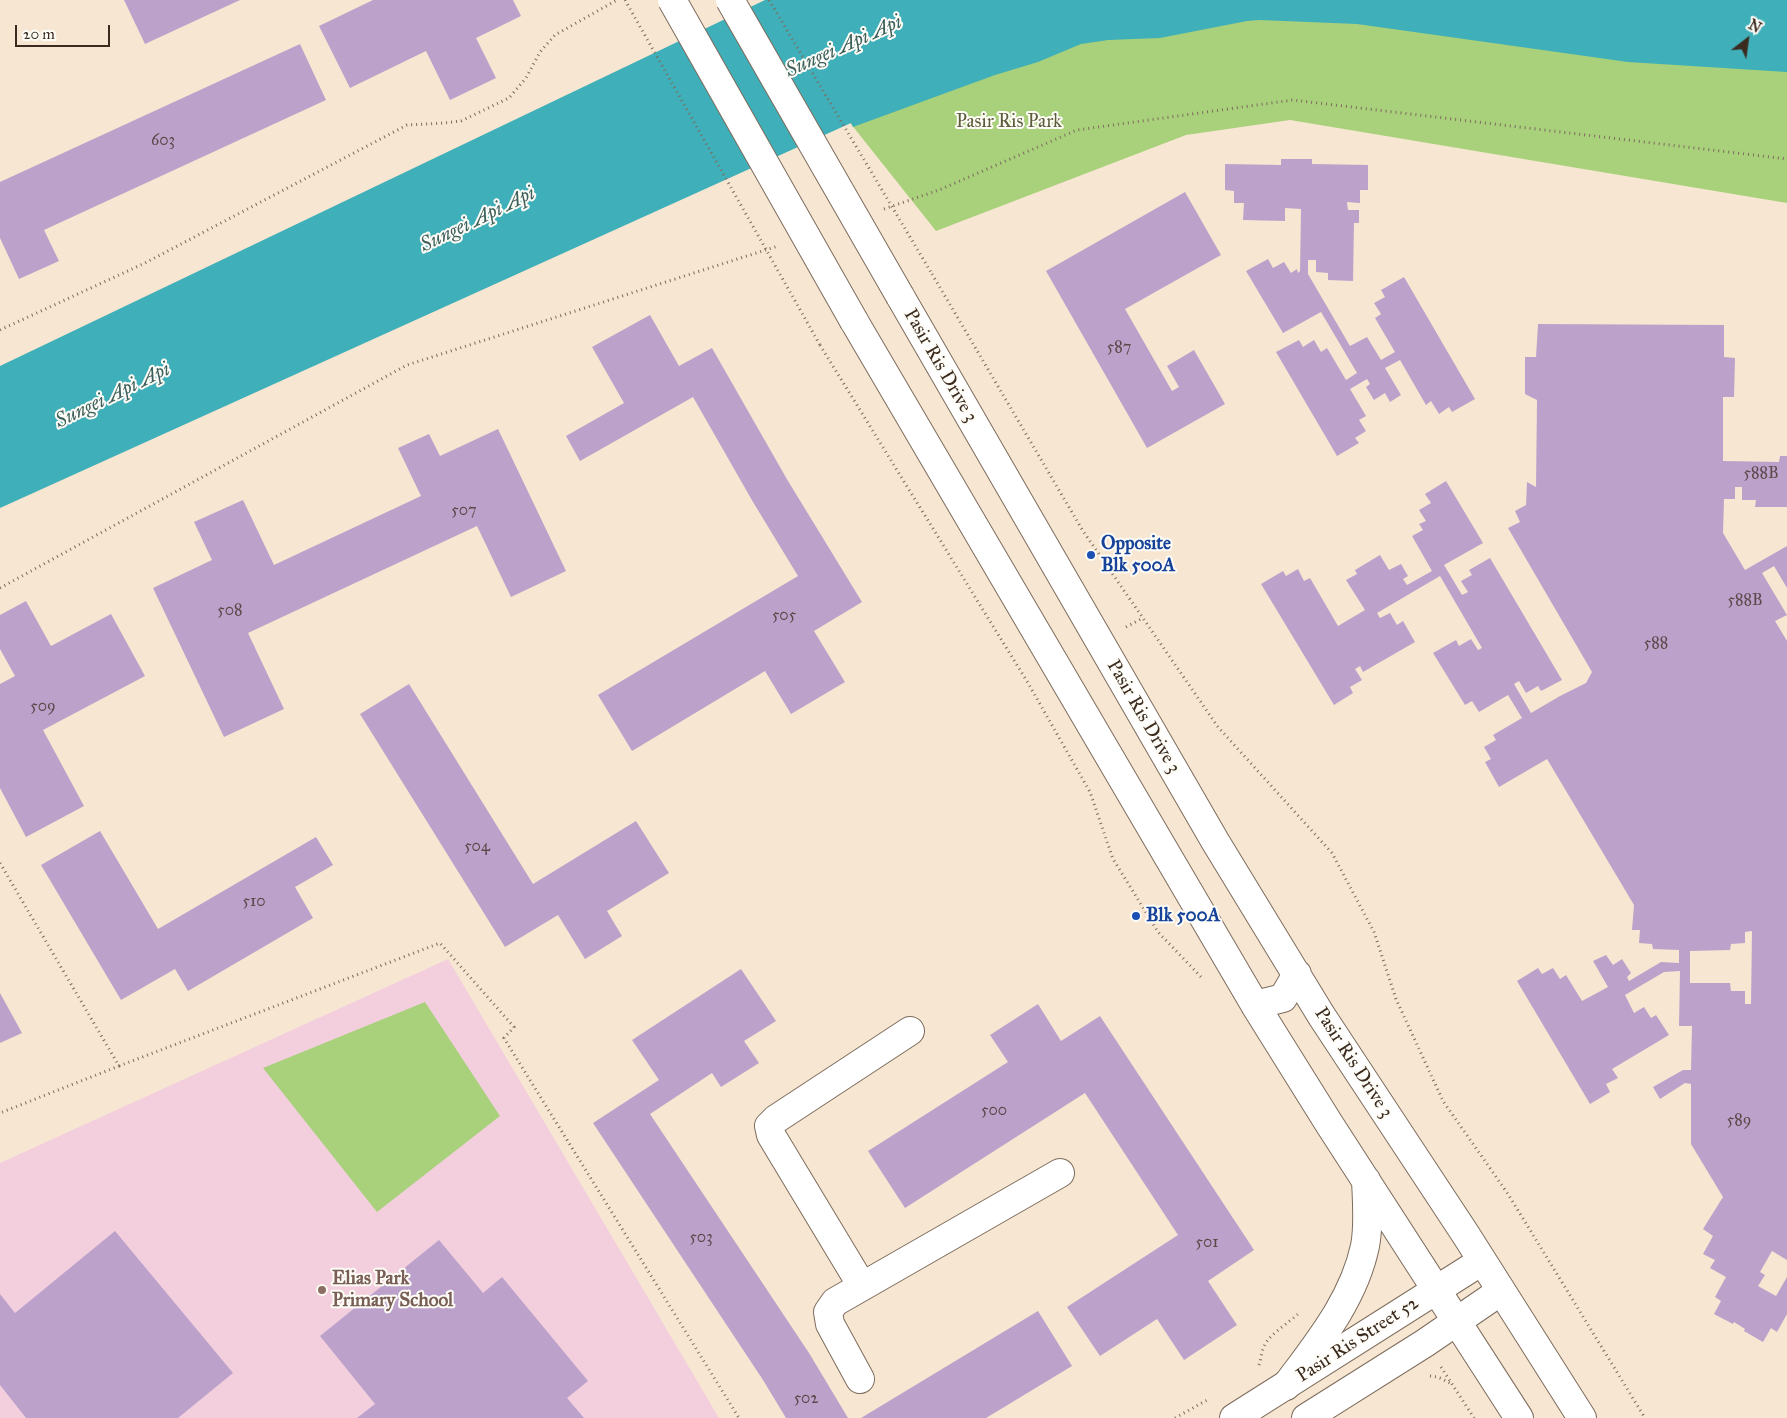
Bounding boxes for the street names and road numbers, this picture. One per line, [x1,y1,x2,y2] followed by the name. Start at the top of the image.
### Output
[898,305,982,427] street label: Pasir Ris Drive 3
[1101,656,1185,778] street label: Pasir Ris Drive 3
[1309,1003,1397,1123] street label: Pasir Ris Drive 3
[1293,1292,1423,1388] street label: Pasir Ris Street 52

